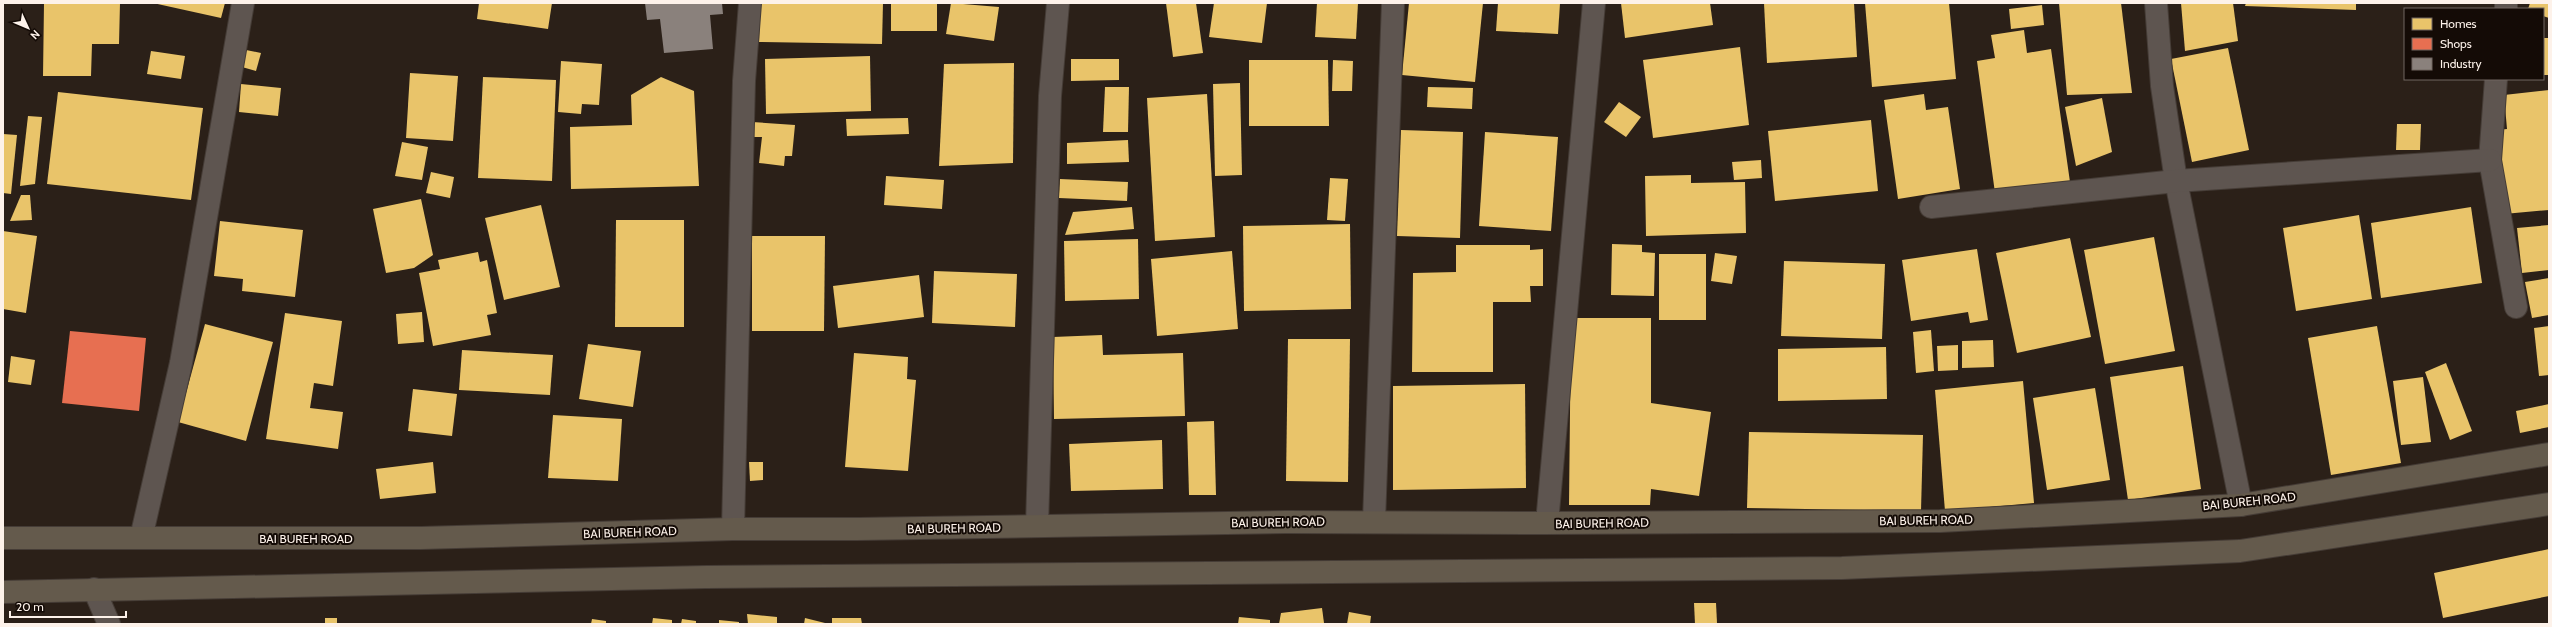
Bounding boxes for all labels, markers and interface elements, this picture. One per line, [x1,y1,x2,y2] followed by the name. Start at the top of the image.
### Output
[8,8,48,48] north arrow
[2404,8,2544,80] legend
[2440,16,2477,31] text: Homes
[27,27,43,43] text: N
[2440,36,2472,51] text: Shops
[2440,56,2481,71] text: Industry
[2202,489,2297,513] street label: BAI BUREH ROAD
[1879,512,1973,528] street label: BAI BUREH ROAD
[1231,514,1325,530] street label: BAI BUREH ROAD
[1555,515,1649,531] street label: BAI BUREH ROAD
[907,520,1001,536] street label: BAI BUREH ROAD
[583,523,677,541] street label: BAI BUREH ROAD
[259,531,353,546] street label: BAI BUREH ROAD
[10,593,126,619] scale bar
[16,599,44,614] text: 20 m

